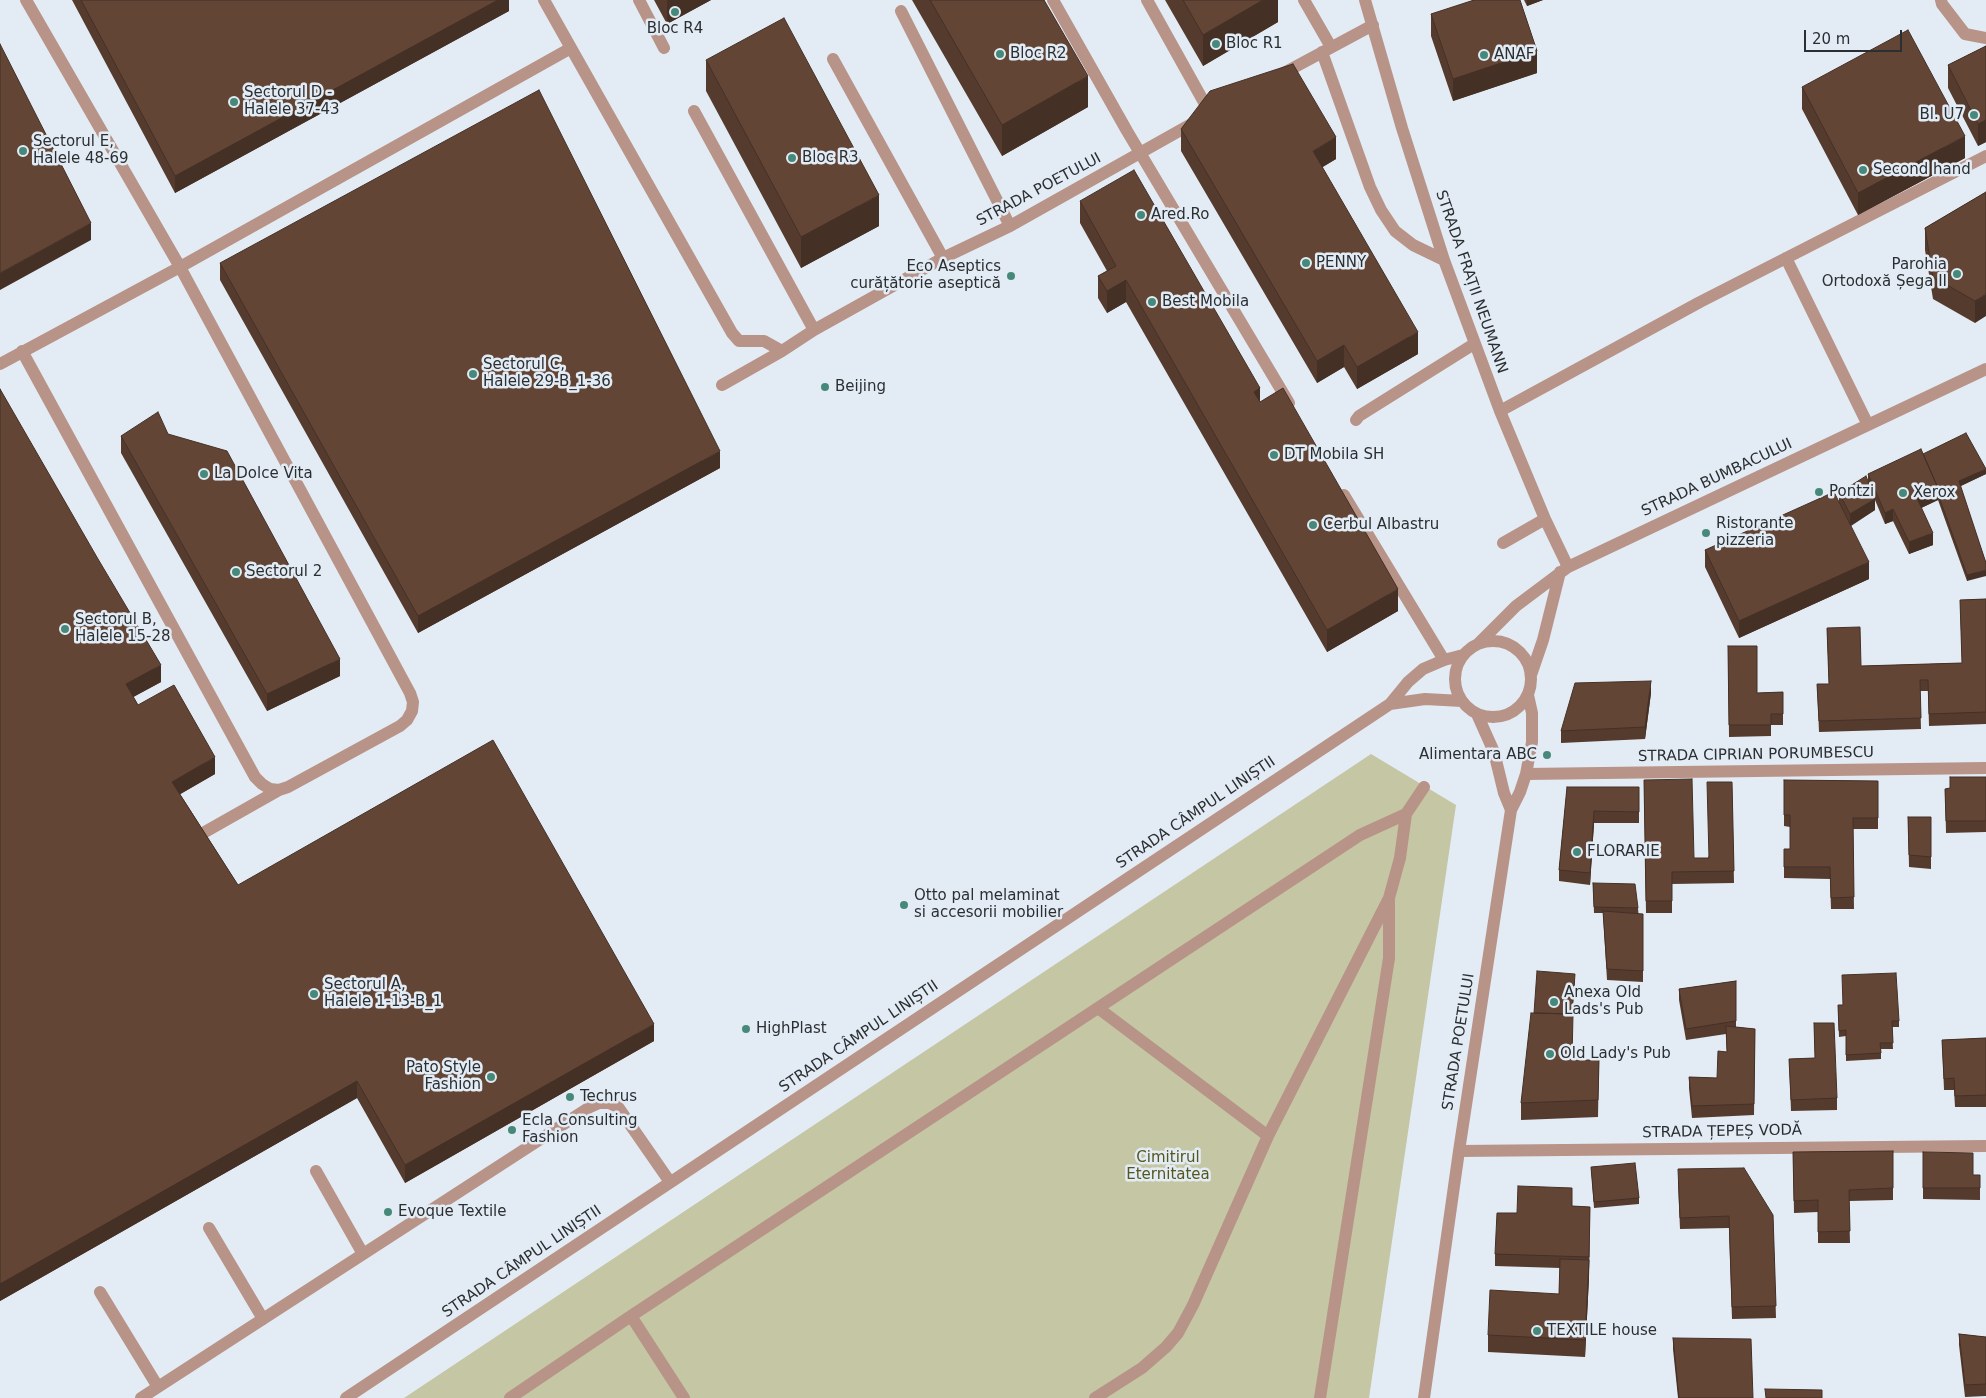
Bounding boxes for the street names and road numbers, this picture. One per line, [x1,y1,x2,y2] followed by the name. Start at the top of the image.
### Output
[974,150,1104,230] street label: STRADA POETULUI
[1431,188,1511,376] street label: STRADA FRAȚII NEUMANN
[1639,435,1795,521] street label: STRADA BUMBACULUI
[1638,744,1874,766] street label: STRADA CIPRIAN PORUMBESCU
[1113,753,1279,873] street label: STRADA CÂMPUL LINIȘTII
[1439,972,1479,1112] street label: STRADA POETULUI
[776,977,942,1097] street label: STRADA CÂMPUL LINIȘTII
[1642,1122,1802,1142] street label: STRADA ȚEPEȘ VODĂ
[439,1202,605,1322] street label: STRADA CÂMPUL LINIȘTII

